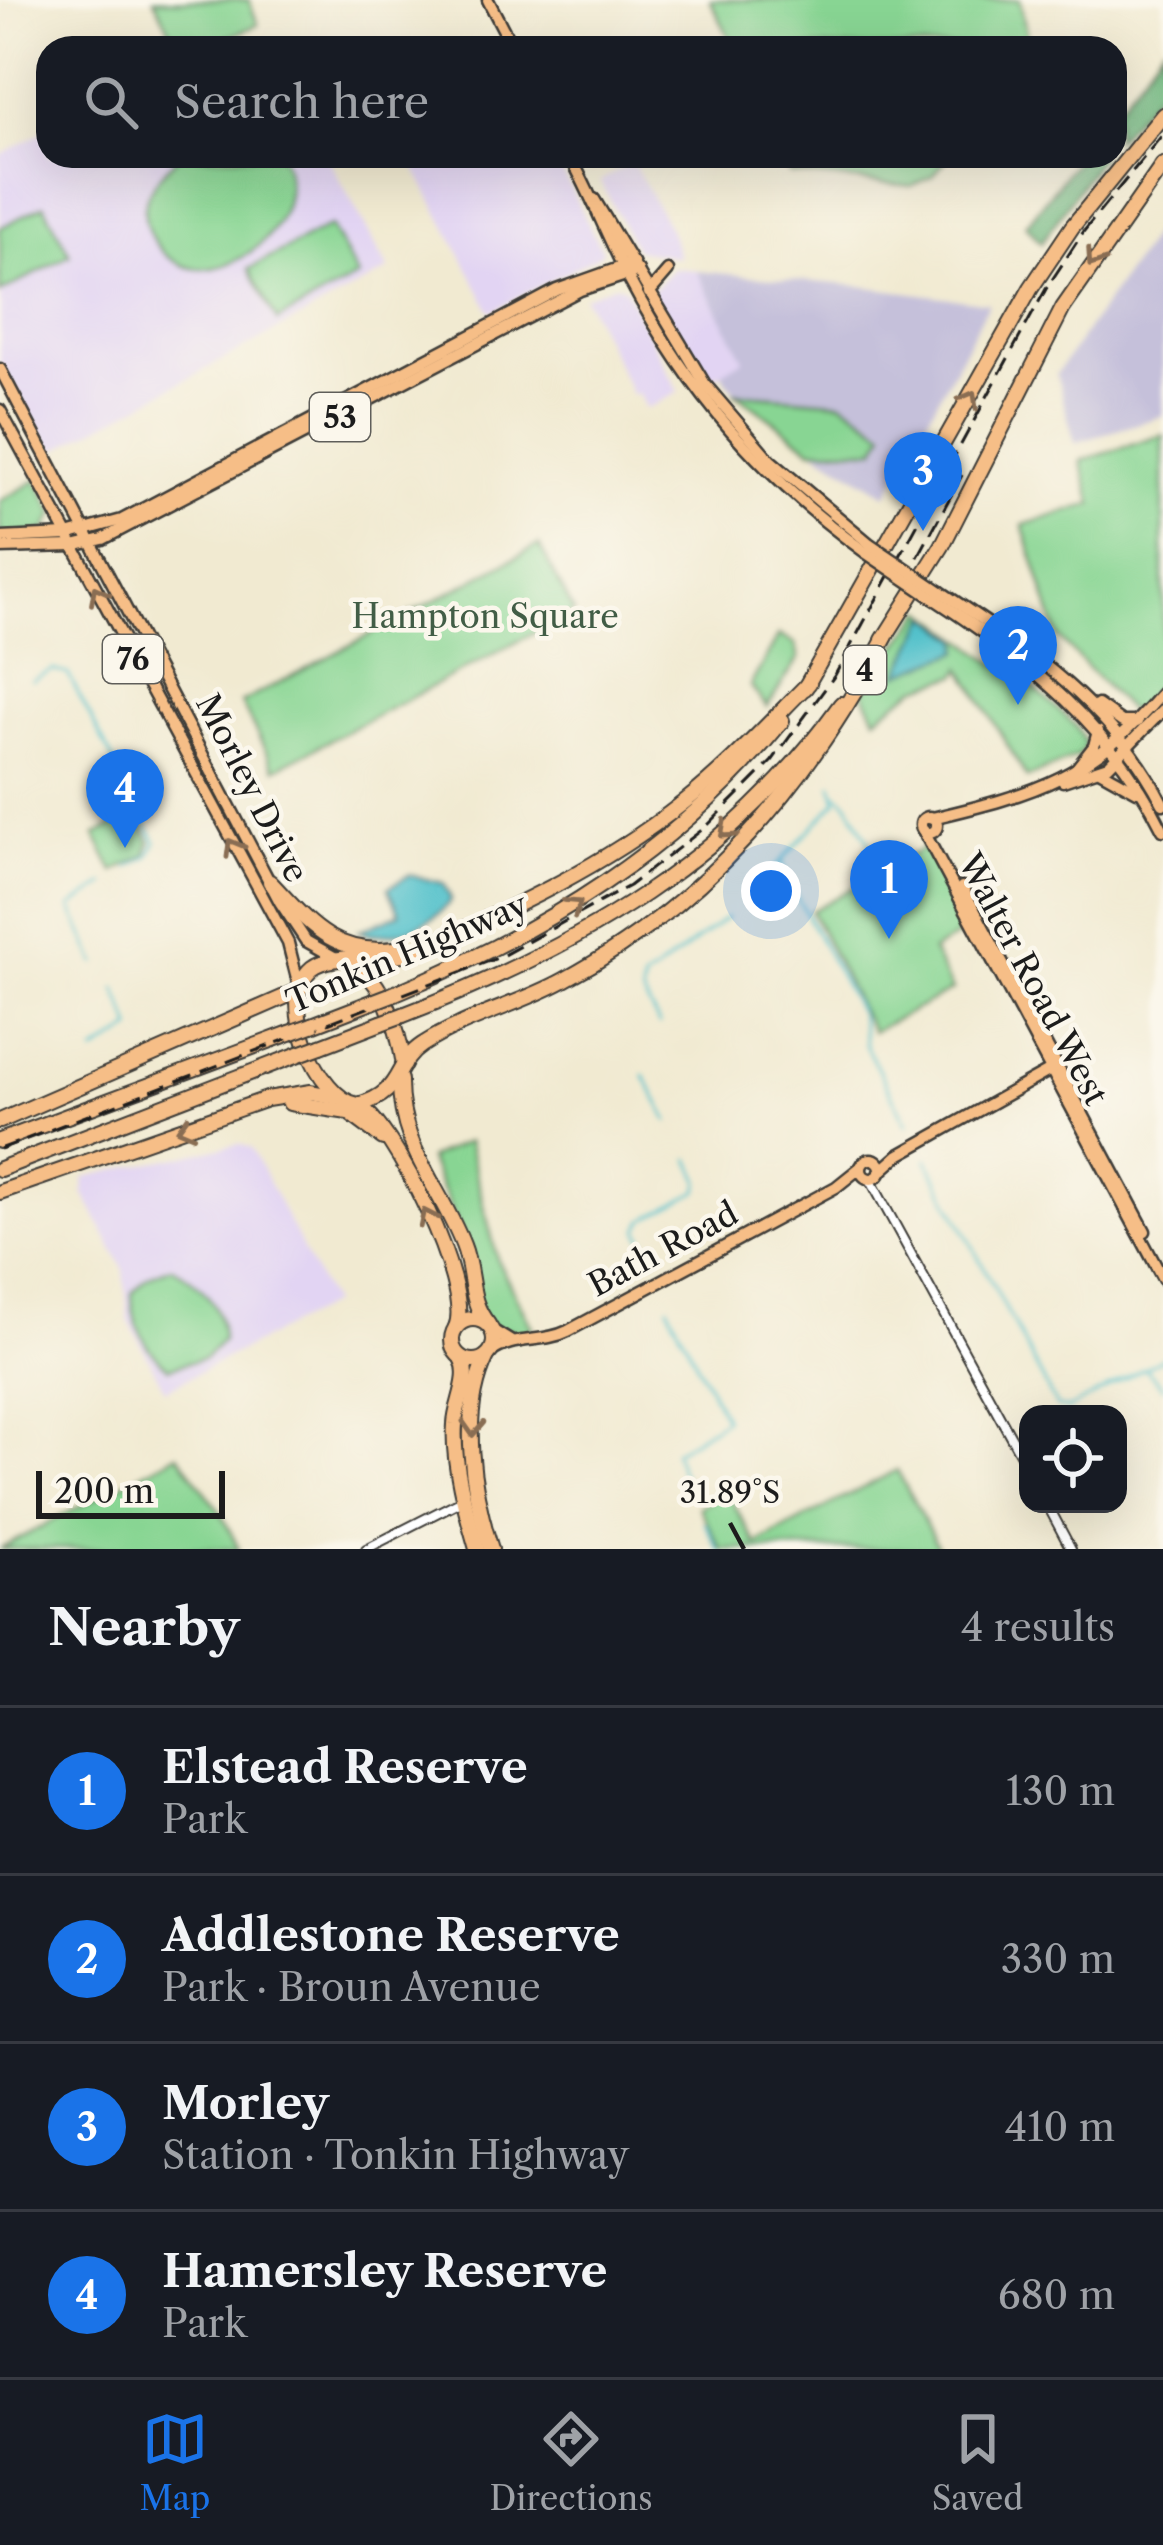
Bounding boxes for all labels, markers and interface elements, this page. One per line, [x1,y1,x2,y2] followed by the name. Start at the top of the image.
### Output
[36,36,1127,168] search box
[78,69,144,135] icon: search
[174,74,429,130] text: Search here
[1086,246,1108,268] one-way arrow
[956,390,979,411] one-way arrow
[310,393,370,441] road number: 53
[884,432,962,531] pin: 3
[90,585,113,607] one-way arrow
[351,596,619,637] park label: Hampton Square
[979,606,1057,705] pin: 2
[103,635,163,683] road number: 76
[844,646,886,694] road number: 4
[187,687,317,889] street label: Morley Drive
[86,749,164,848] pin: 4
[719,817,740,838] one-way arrow
[225,838,248,860] one-way arrow
[850,840,928,939] pin: 1
[949,845,1117,1112] street label: Walter Road West
[741,861,801,921] your location
[280,884,534,1022] street label: Tonkin Highway
[560,898,582,920] one-way arrow
[175,1113,196,1138] one-way arrow
[581,1193,745,1305] street label: Bath Road
[418,1208,442,1229] one-way arrow
[1019,1405,1127,1513] map controls
[1019,1405,1127,1513] button: locate
[460,1420,486,1438] one-way arrow
[36,1465,225,1518] scale bar
[54,1471,154,1512] text: 200 m
[680,1474,780,1511] text: 31.89°S
[48,1596,240,1658] text: Nearby
[961,1603,1115,1651] text: 4 results
[162,1739,528,1795] text: Elstead Reserve
[78,1767,96,1815] text: 1
[1006,1767,1115,1815] text: 130 m
[162,1795,247,1843] text: Park
[162,1907,620,1963] text: Addlestone Reserve
[75,1935,99,1983] text: 2
[1001,1935,1115,1983] text: 330 m
[162,1963,541,2011] text: Park · Broun Avenue
[162,2075,329,2131] text: Morley
[76,2103,98,2151] text: 3
[1005,2103,1115,2151] text: 410 m
[162,2131,629,2179] text: Station · Tonkin Highway
[162,2243,607,2299] text: Hamersley Reserve
[75,2271,99,2319] text: 4
[998,2271,1115,2319] text: 680 m
[162,2299,247,2347] text: Park
[140,2406,210,2519] tab: Map
[490,2406,653,2519] tab: Directions
[932,2406,1023,2519] tab: Saved

